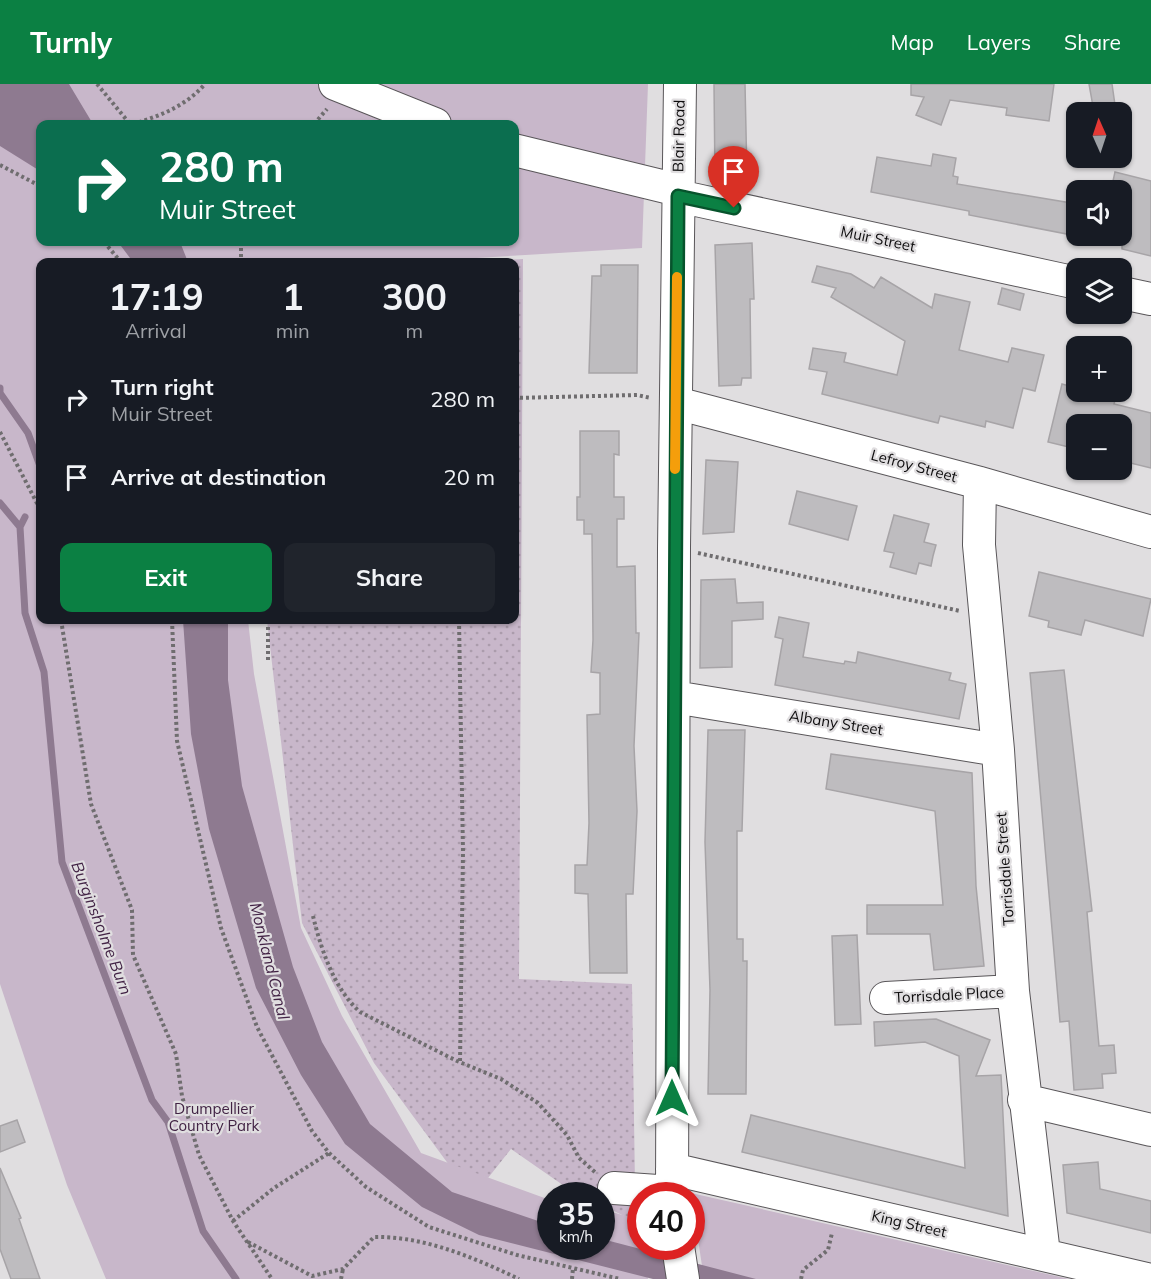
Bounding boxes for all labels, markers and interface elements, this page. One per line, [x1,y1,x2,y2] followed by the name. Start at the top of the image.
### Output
[30,25,112,60] text: Turnly
[891,29,934,55] text: Map
[967,29,1031,55] text: Layers
[1064,29,1121,55] text: Share
[668,100,689,172] street label: Blair Road
[1066,102,1132,168] north arrow
[1066,102,1132,480] map controls
[159,140,284,193] text: 280 m
[60,144,138,222] icon: right
[708,146,759,208] pin
[717,155,750,188] icon: arrive
[1066,180,1132,246] button: sound
[159,192,296,226] text: Muir Street
[839,221,917,256] street label: Muir Street
[1066,258,1132,324] button: layers
[108,274,204,319] text: 17:19
[282,274,304,319] text: 1
[382,274,447,319] text: 300
[125,318,186,343] text: Arrival
[276,318,310,343] text: min
[406,318,423,343] text: m
[1066,336,1132,402] button: +
[111,373,214,401] text: Turn right
[60,383,93,416] icon: right
[430,385,495,413] text: 280 m
[111,401,212,426] text: Muir Street
[1066,414,1132,480] button: −
[869,445,959,486] street label: Lefroy Street
[60,461,93,494] icon: arrive
[111,463,326,491] text: Arrive at destination
[444,463,495,491] text: 20 m
[60,543,272,612] button: Exit
[284,543,495,612] button: Share
[788,706,884,739] street label: Albany Street
[991,812,1018,926] street label: Torrisdale Street
[67,859,137,997] water label: Burginsholme Burn
[246,900,294,1022] water label: Monkland Canal
[894,982,1004,1007] street label: Torrisdale Place
[640,1066,704,1130] position arrow
[169,1099,259,1135] park label: Drumpellier Country Park
[627,1182,705,1260] speed limit sign: 40
[558,1195,594,1233] text: 35
[870,1206,948,1241] street label: King Street
[559,1227,593,1246] text: km/h

